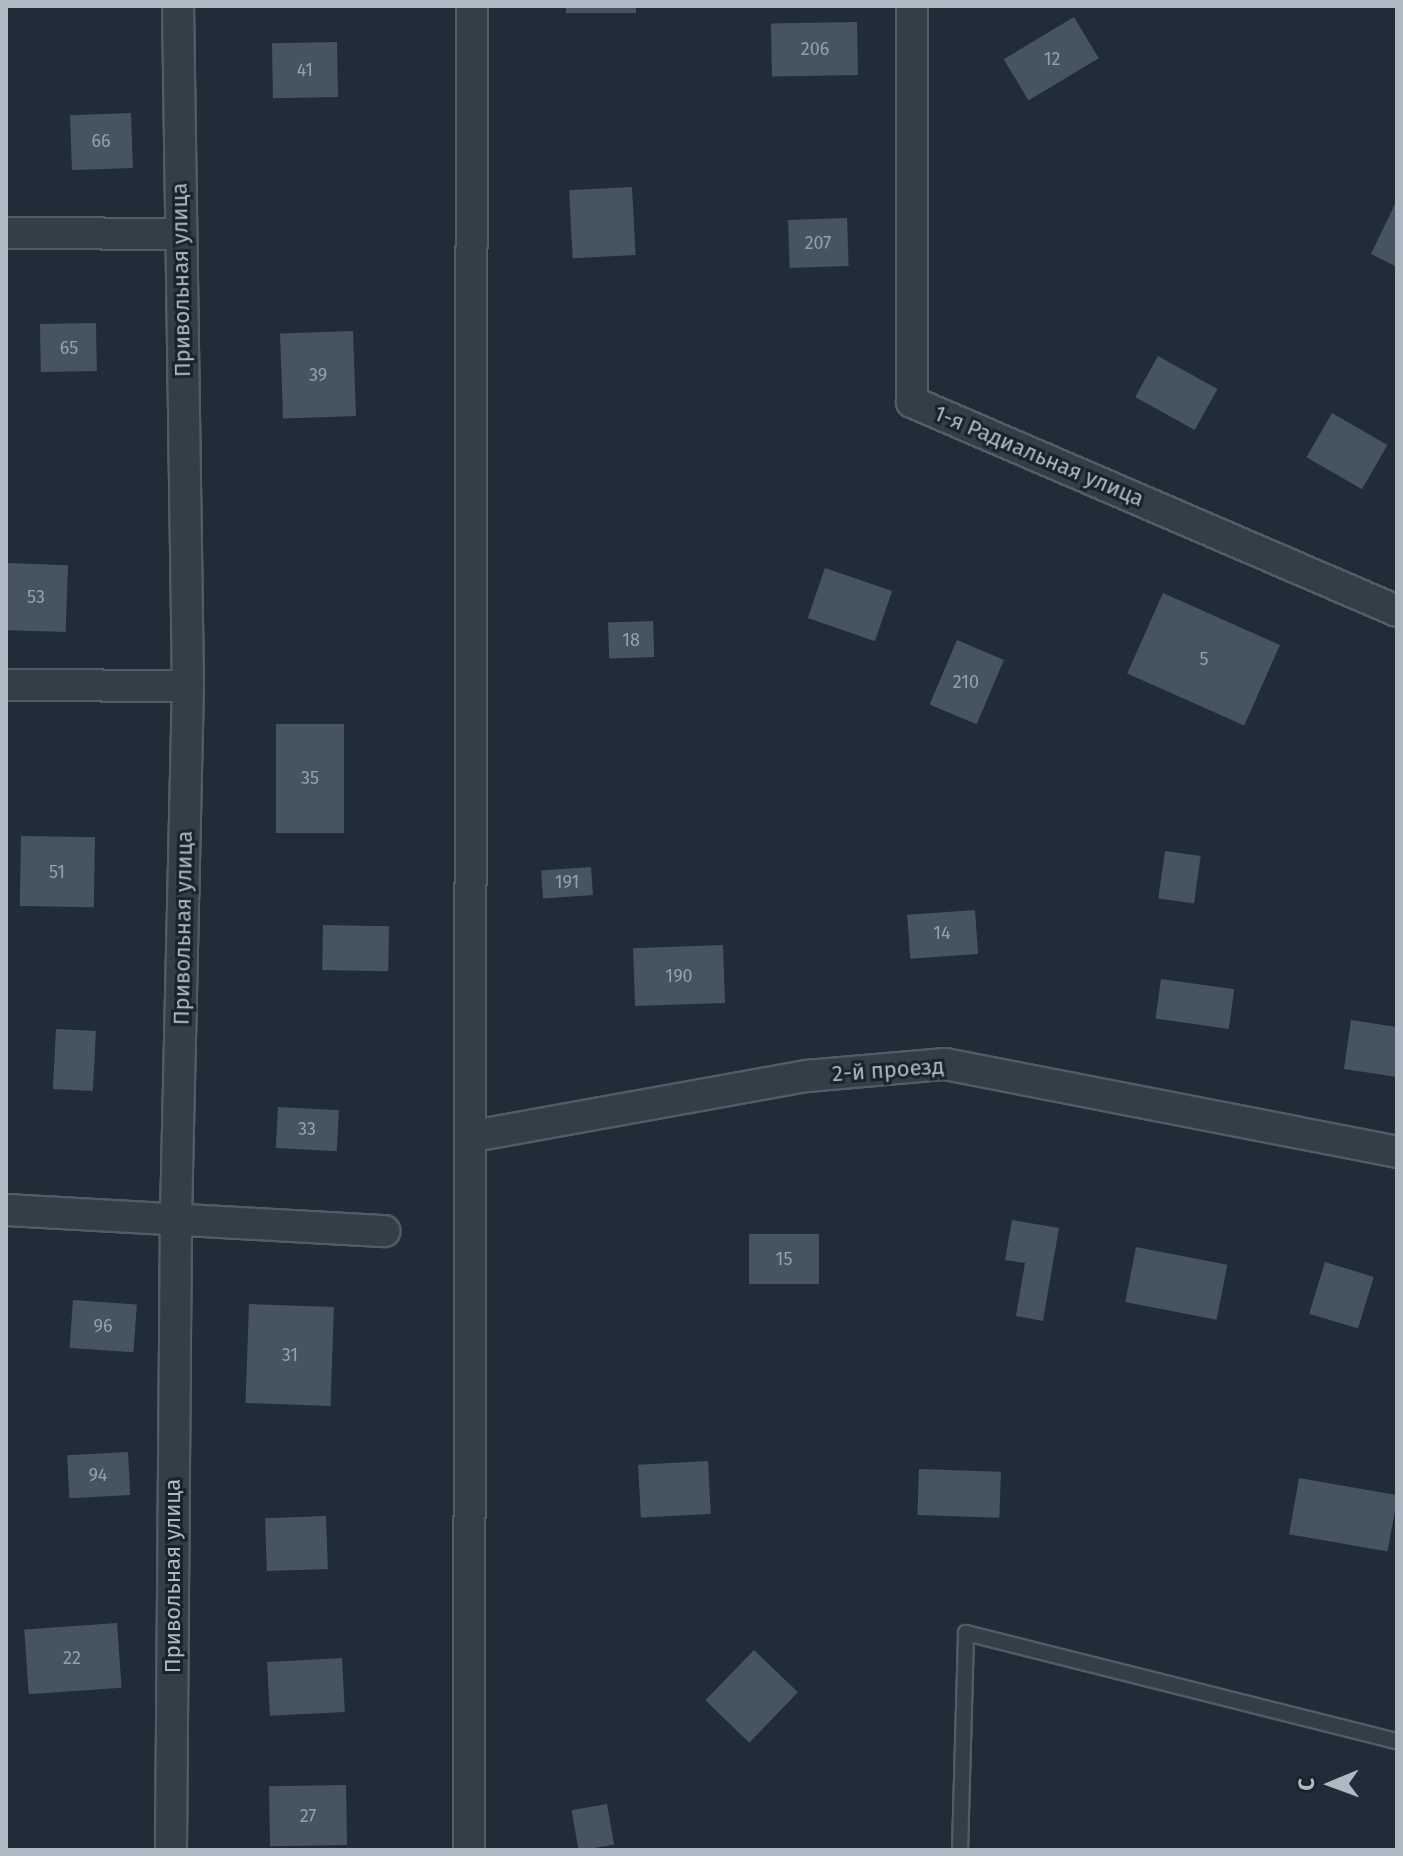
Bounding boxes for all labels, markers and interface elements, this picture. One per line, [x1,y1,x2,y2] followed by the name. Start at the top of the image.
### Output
[801,38,829,60] house number: 206
[1044,48,1060,70] house number: 12
[297,59,313,81] house number: 41
[91,130,111,152] house number: 66
[166,183,196,377] street label: Привольная улица
[805,232,831,254] house number: 207
[60,337,78,359] house number: 65
[309,364,327,386] house number: 39
[930,400,1148,512] street label: 1-я Радиальная улица
[27,586,45,608] house number: 53
[622,629,640,651] house number: 18
[1199,648,1209,670] house number: 5
[953,671,979,693] house number: 210
[301,767,319,789] house number: 35
[168,831,198,1025] street label: Привольная улица
[49,861,65,883] house number: 51
[555,871,579,893] house number: 191
[933,922,951,944] house number: 14
[665,965,693,987] house number: 190
[831,1053,945,1087] street label: 2-й проезд
[298,1118,316,1140] house number: 33
[776,1248,792,1270] house number: 15
[93,1315,113,1337] house number: 96
[282,1344,298,1366] house number: 31
[89,1464,107,1486] house number: 94
[160,1479,186,1673] street label: Привольная улица
[63,1647,81,1669] house number: 22
[1291,1744,1371,1824] north arrow
[1293,1778,1320,1791] text: С
[300,1805,316,1827] house number: 27

